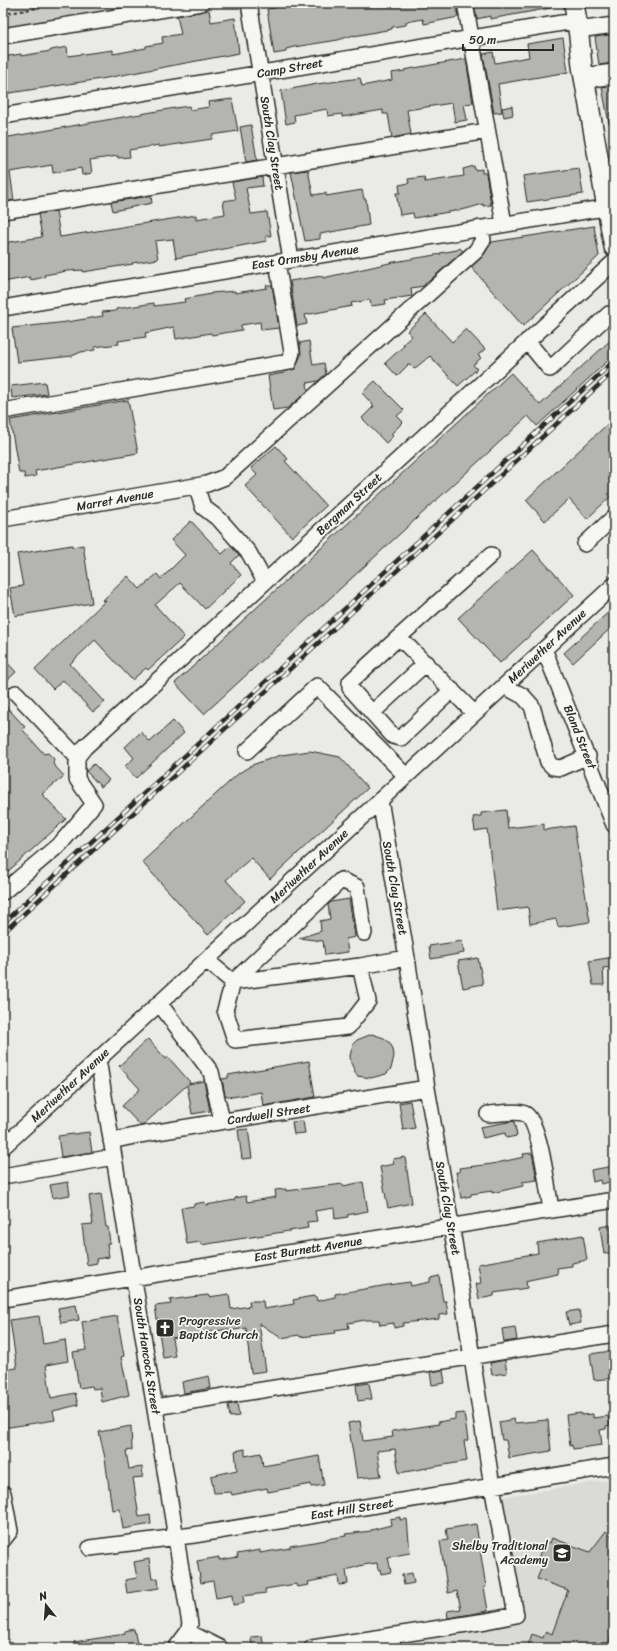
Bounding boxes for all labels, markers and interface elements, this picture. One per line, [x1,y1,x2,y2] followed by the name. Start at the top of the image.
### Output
[463,26,553,52] scale bar
[469,29,496,51] text: 50 m
[255,51,325,85] street label: Camp Street
[254,94,290,192] street label: South Clay Street
[250,238,360,276] street label: East Ormsby Avenue
[311,467,387,541] street label: Bergman Street
[75,482,155,518] street label: Marret Avenue
[502,603,592,689] street label: Meriwether Avenue
[557,701,603,774] street label: Bland Street
[264,823,354,909] street label: Meriwether Avenue
[376,839,414,937] street label: South Clay Street
[25,1042,115,1128] street label: Meriwether Avenue
[226,1097,312,1131] street label: Cardwell Street
[429,1159,467,1257] street label: South Clay Street
[252,1230,364,1268] street label: East Burnett Avenue
[127,1296,167,1417] street label: South Hancock Street
[179,1310,258,1346] place label: Progressive Baptist Church
[154,1317,176,1339] church icon: Progressive Baptist Church
[309,1492,395,1526] street label: East Hill Street
[452,1535,549,1571] place label: Shelby Traditional Academy
[551,1542,573,1564] school or university icon: Shelby Traditional Academy
[26,1585,66,1625] north arrow
[36,1586,50,1606] text: N

